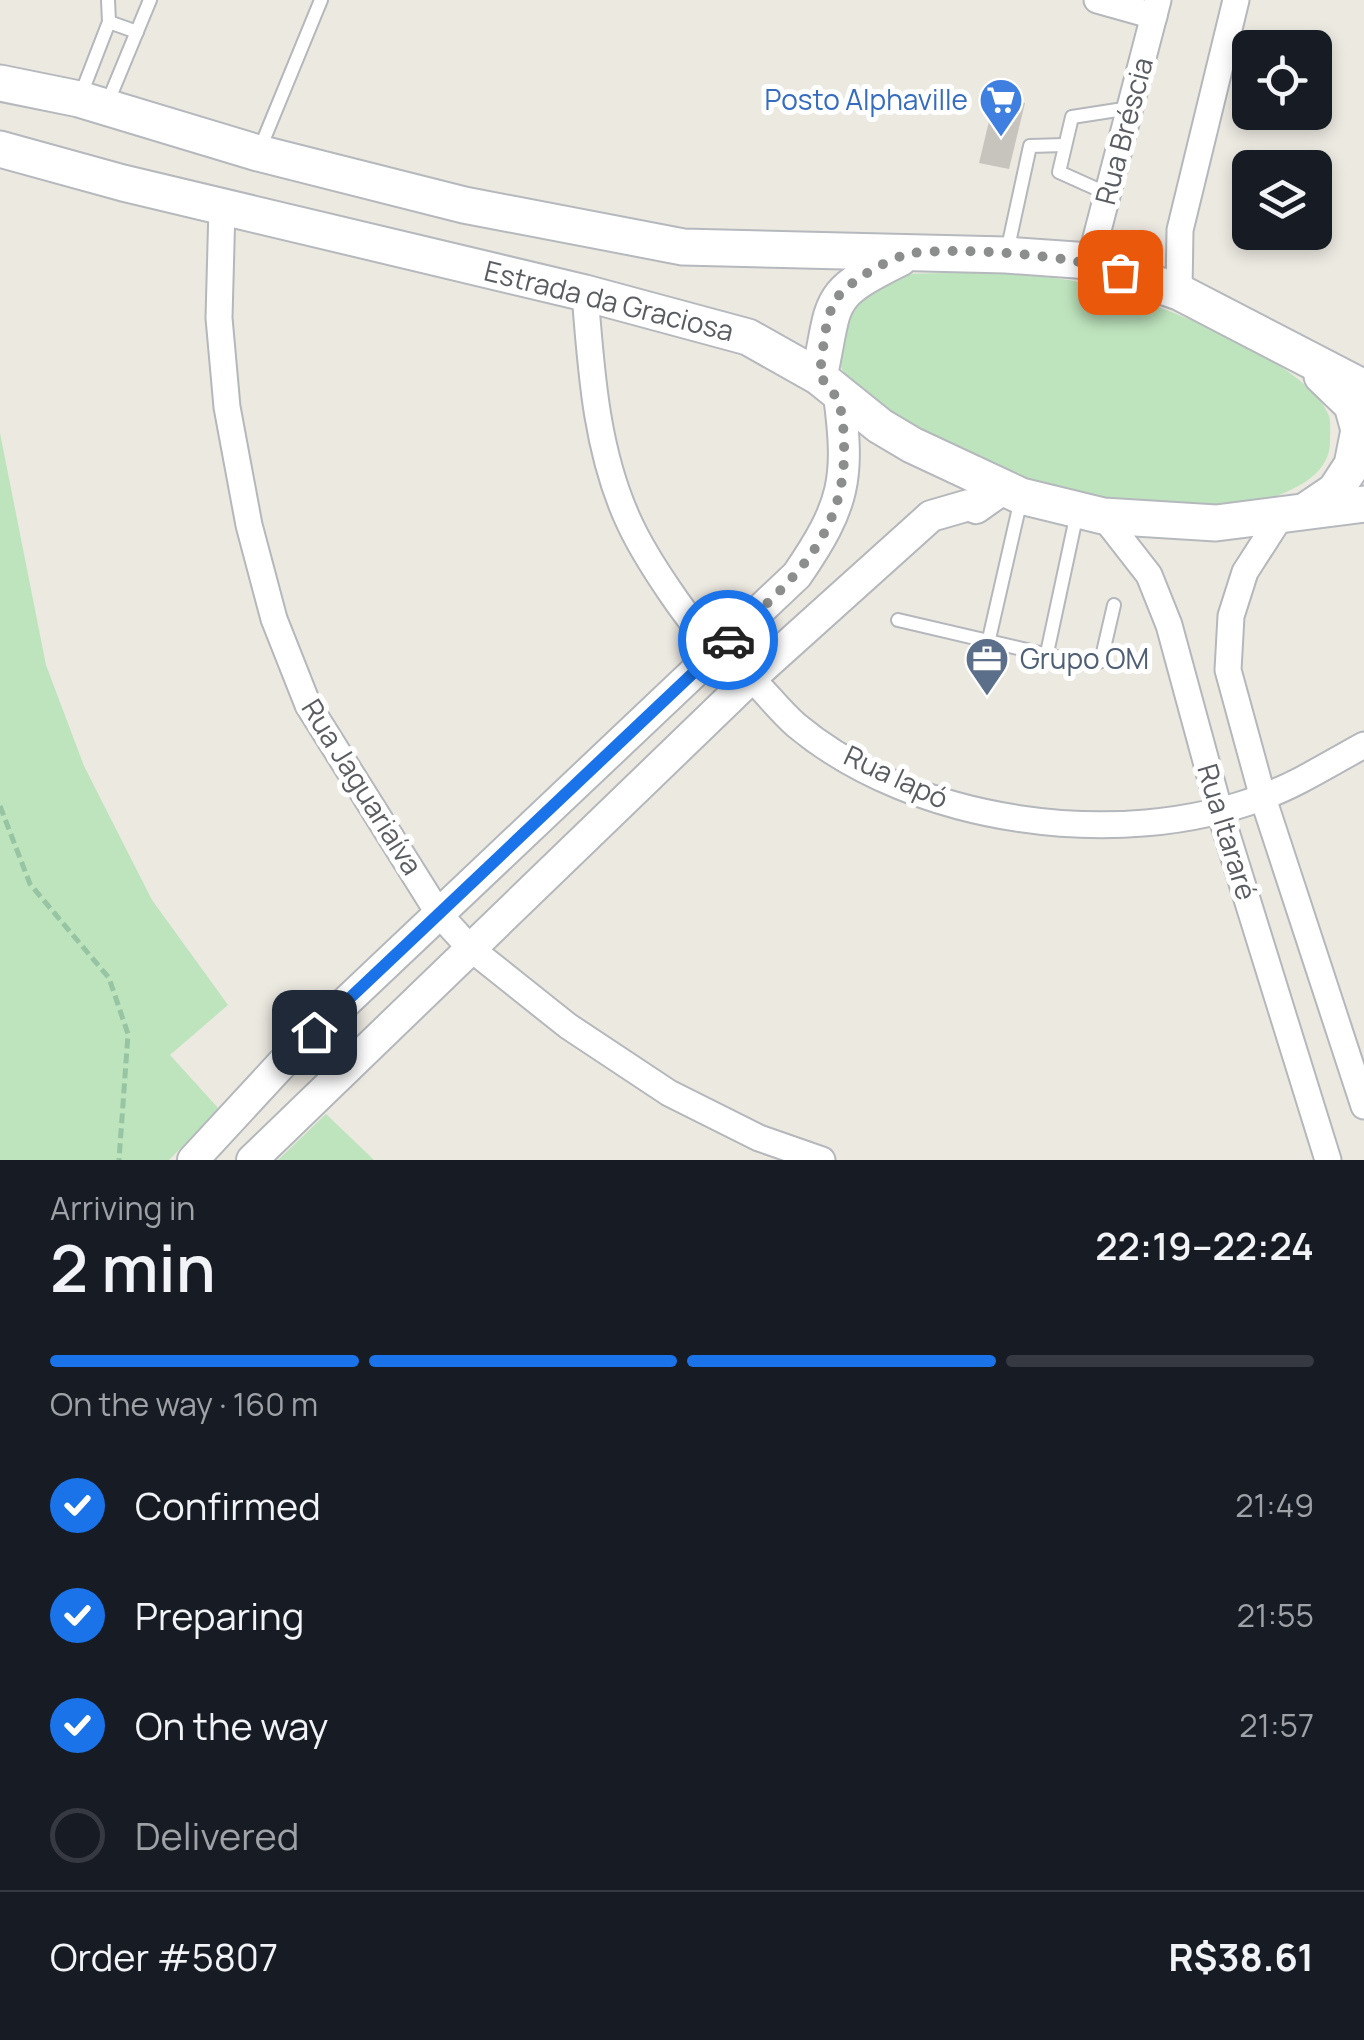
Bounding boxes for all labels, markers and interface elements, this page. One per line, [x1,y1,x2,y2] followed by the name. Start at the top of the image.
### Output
[1232,30,1332,250] map controls
[1232,30,1332,130] button: locate
[1085,53,1161,209] street label: Rua Bréscia
[978,77,1024,138] supermarket icon: Posto Alphaville
[765,80,968,118] place label: Posto Alphaville
[1232,150,1332,250] button: layers
[1078,230,1163,315] pin
[1093,245,1148,300] icon: bag
[481,251,738,349] street label: Estrada da Graciosa
[678,590,778,690] courier
[701,613,756,668] icon: car
[964,636,1010,697] office icon: Grupo OM
[1020,639,1149,677] place label: Grupo OM
[294,691,432,882] street label: Rua Jaguariaíva
[838,735,955,817] street label: Rua Iapó
[1189,759,1267,904] street label: Rua Itararé
[272,990,357,1075] pin
[287,1005,342,1060] icon: home
[50,1186,195,1230] text: Arriving in
[1095,1219,1314,1271] text: 22:19–22:24
[50,1223,216,1312] text: 2 min
[50,1382,318,1426] text: On the way · 160 m
[50,1478,105,1533] icon: check
[135,1479,321,1531] text: Confirmed
[1235,1483,1314,1527] text: 21:49
[50,1588,105,1643] icon: check
[135,1589,304,1641] text: Preparing
[1237,1593,1314,1637] text: 21:55
[50,1698,105,1753] icon: check
[135,1699,328,1751] text: On the way
[1239,1703,1314,1747] text: 21:57
[135,1809,299,1861] text: Delivered
[50,1930,278,1982] text: Order #5807
[1168,1930,1314,1982] text: R$38.61

